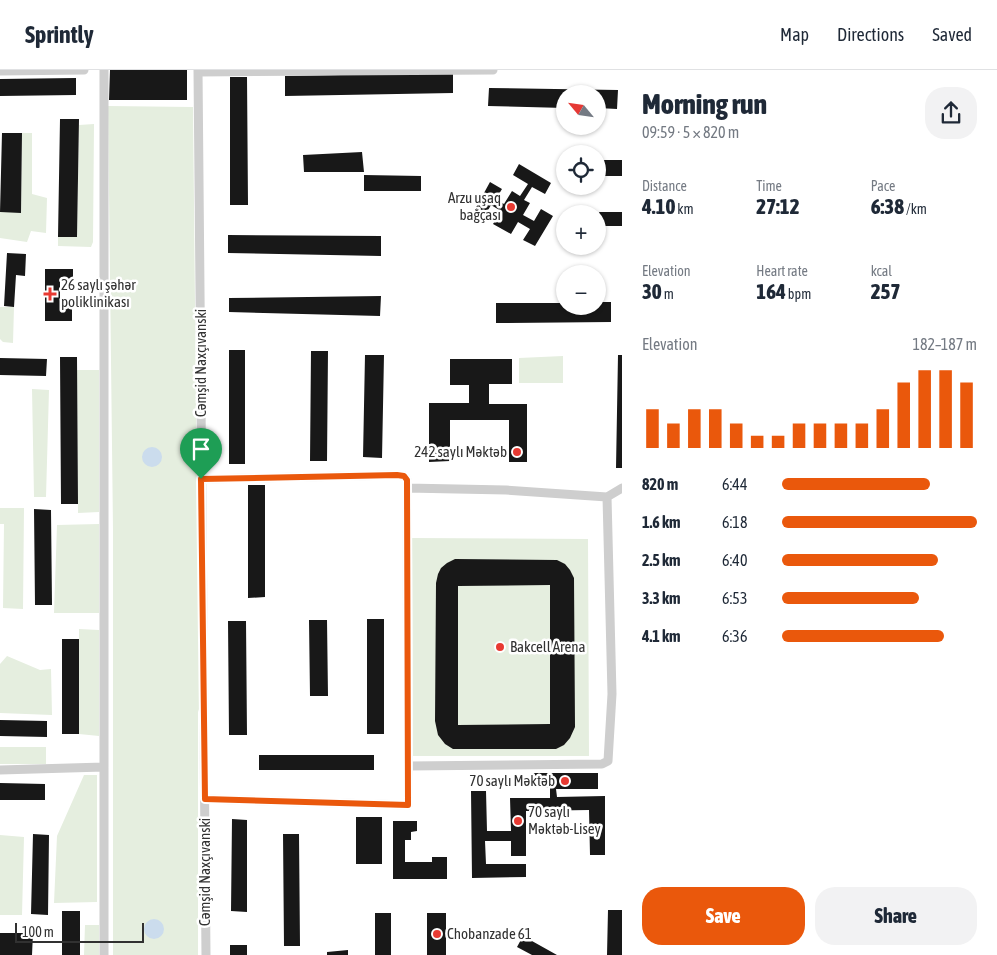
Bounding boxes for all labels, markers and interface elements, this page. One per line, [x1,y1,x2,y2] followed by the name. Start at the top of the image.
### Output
[25,21,94,48] text: Sprintly
[780,24,809,45] text: Map
[837,24,904,45] text: Directions
[932,24,972,45] text: Saved
[556,85,606,135] north arrow
[556,85,606,315] map controls
[925,87,977,139] button: share
[642,88,767,120] text: Morning run
[642,123,739,141] text: 09:59 · 5 × 820 m
[556,145,606,195] button: locate
[642,178,687,194] text: Distance
[756,178,782,194] text: Time
[871,178,895,194] text: Pace
[448,189,501,223] place label: Arzu uşaq bağçası
[642,194,675,218] text: 4.10
[756,194,800,218] text: 27:12
[871,194,904,218] text: 6:38
[505,201,517,213] marker: Arzu uşaq bağçası
[675,201,694,217] text: km
[904,201,927,217] text: /km
[556,205,606,255] button: +
[642,263,691,279] text: Elevation
[756,263,808,279] text: Heart rate
[871,263,892,279] text: kcal
[556,265,606,315] button: −
[61,276,136,310] place label: 26 saylı şəhər poliklinikası
[642,279,662,303] text: 30
[756,279,786,303] text: 164
[871,279,900,303] text: 257
[662,286,674,302] text: m
[786,286,811,302] text: bpm
[43,287,57,301] marker: 26 saylı şəhər poliklinikası
[192,309,209,417] street label: Cəmşid Naxçıvanski
[642,335,697,353] text: Elevation
[913,335,977,353] text: 182–187 m
[180,428,222,479] pin
[187,435,215,463] icon: arrive
[414,443,507,460] place label: 242 saylı Məktəb
[511,446,523,458] marker: 242 saylı Məktəb
[642,475,678,493] text: 820 m
[722,475,747,493] text: 6:44
[642,513,681,531] text: 1.6 km
[722,513,747,531] text: 6:18
[642,551,681,569] text: 2.5 km
[722,551,747,569] text: 6:40
[642,589,681,607] text: 3.3 km
[722,589,747,607] text: 6:53
[642,627,681,645] text: 4.1 km
[722,627,747,645] text: 6:36
[510,638,586,655] place label: Bakcell Arena
[494,641,506,653] marker: Bakcell Arena
[469,772,555,789] place label: 70 saylı Məktəb
[559,775,571,787] marker: 70 saylı Məktəb
[528,803,601,837] place label: 70 saylı Məktəb-Lisey
[512,815,524,827] marker: 70 saylı Məktəb-Lisey
[196,818,213,926] street label: Cəmşid Naxçıvanski
[642,887,805,945] button: Save
[815,887,977,945] button: Share
[15,920,144,943] scale bar
[22,924,54,940] text: 100 m
[447,925,532,942] place label: Chobanzade 61
[431,928,443,940] marker: Chobanzade 61

